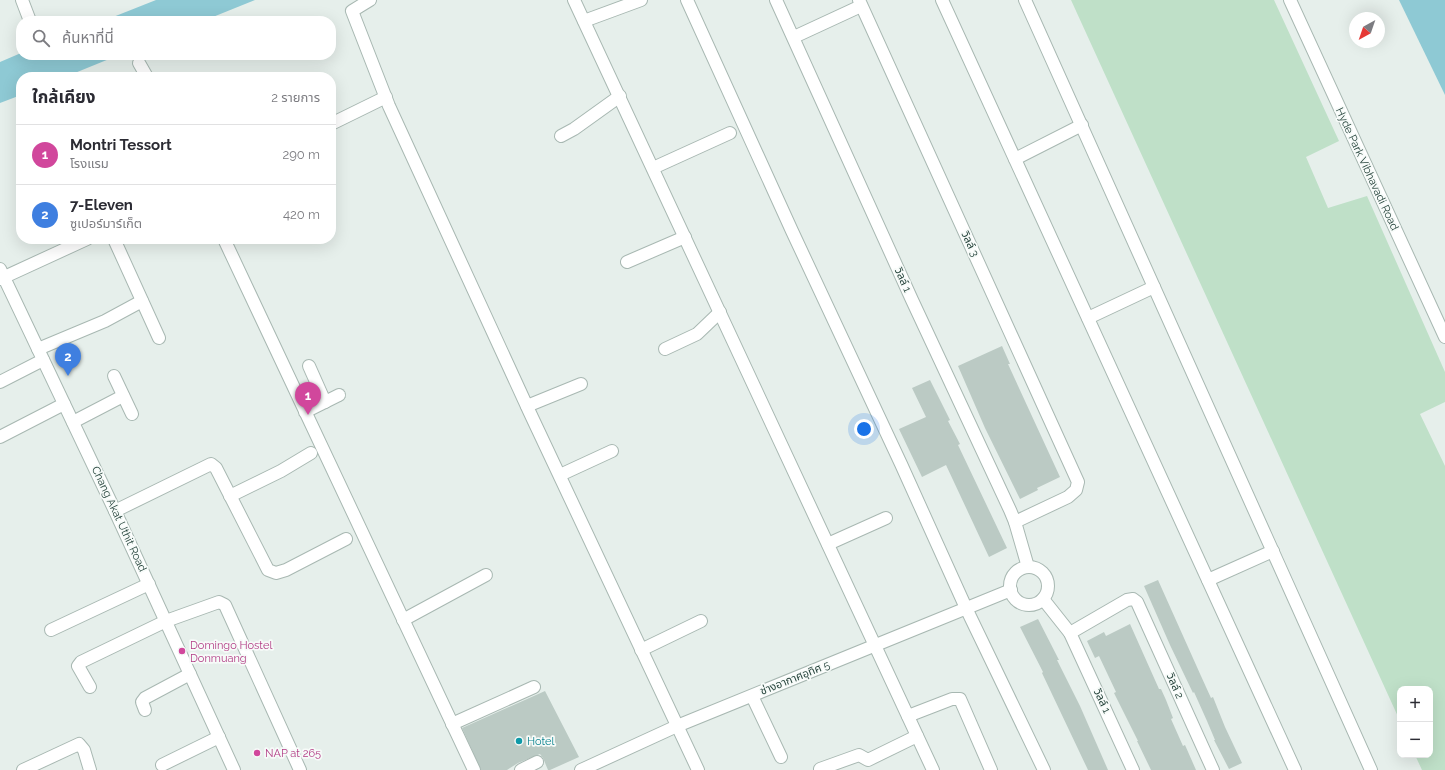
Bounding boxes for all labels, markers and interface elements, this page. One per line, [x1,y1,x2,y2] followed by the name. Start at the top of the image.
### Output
[1349,12,1385,48] north arrow
[16,16,336,60] search box
[30,27,52,49] icon: search
[62,29,114,47] text: ค้นหาที่นี่
[32,87,95,107] text: ใกล้เคียง
[271,90,320,105] text: 2 รายการ
[1333,106,1401,233] street label: Hyde Park Vibhavadi Road
[70,136,172,154] text: Montri Tessort
[42,147,48,162] text: 1
[282,147,320,162] text: 290 m
[70,156,109,171] text: โรงแรม
[70,196,133,214] text: 7-Eleven
[41,207,49,222] text: 2
[283,207,320,222] text: 420 m
[70,216,142,231] text: ซูเปอร์มาร์เก็ต
[958,229,982,259] street label: วิลล์ 3
[892,265,914,295] street label: วิลล์ 1
[55,343,81,376] pin: 2
[295,382,321,415] pin: 1
[854,419,874,439] your location
[89,464,149,574] street label: Chang Akat Uthit Road
[190,639,272,665] place label: Domingo Hostel Donmuang
[177,646,187,656] marker: Domingo Hostel Donmuang
[758,658,832,698] street label: ช่างอากาศอุทิศ 5
[1163,671,1186,701] street label: วิลล์ 2
[1091,686,1113,716] street label: วิลล์ 1
[1397,686,1433,758] map controls
[1397,686,1433,722] button: +
[1397,722,1433,758] button: −
[527,735,555,748] place label: Hotel
[514,736,524,746] marker: Hotel
[265,747,321,760] place label: NAP at 265
[252,748,262,758] marker: NAP at 265

